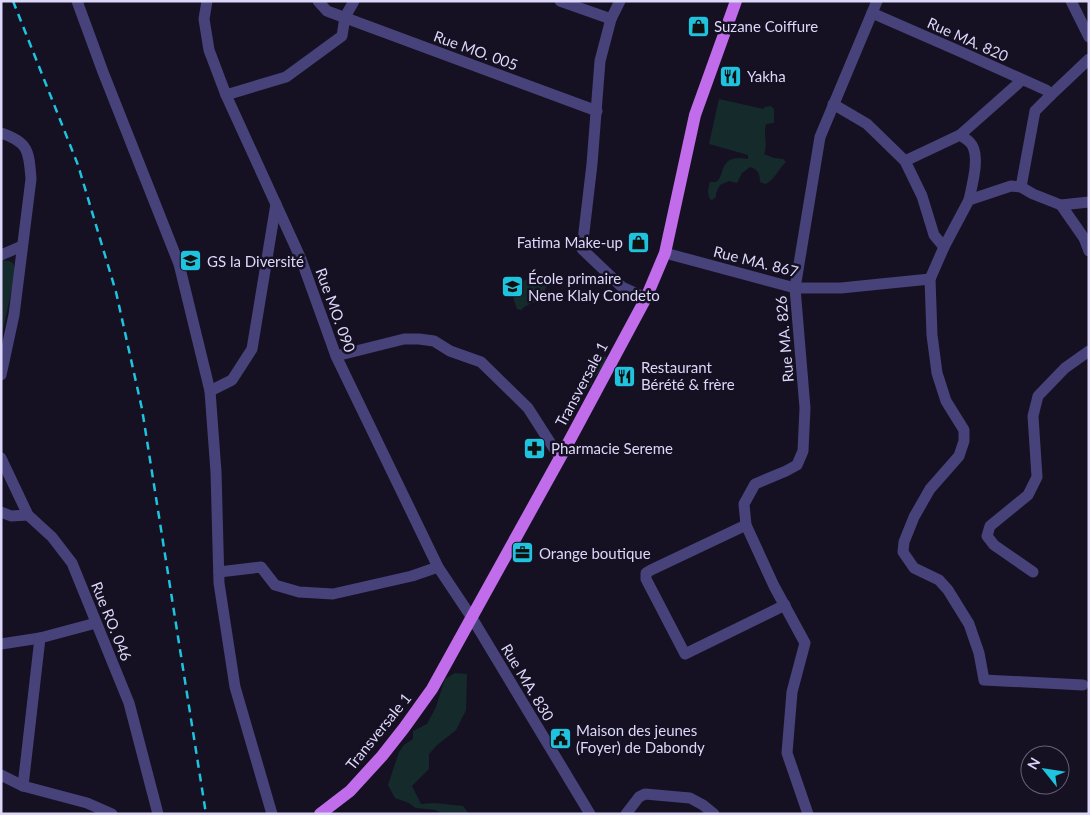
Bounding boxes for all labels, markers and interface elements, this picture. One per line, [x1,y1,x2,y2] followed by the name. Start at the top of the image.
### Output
[925,13,1012,65] street label: Rue MA. 820
[686,14,710,38] shop icon: Suzane Coiffure
[714,17,818,35] place label: Suzane Coiffure
[431,26,521,74] street label: Rue MO. 005
[719,64,743,88] restaurant icon: Yakha
[747,67,786,85] place label: Yakha
[627,230,651,254] shop icon: Fatima Make-up
[517,233,623,251] place label: Fatima Make-up
[712,242,801,280] street label: Rue MA. 867
[179,249,203,273] school or university icon: GS la Diversité
[207,252,304,270] place label: GS la Diversité
[312,265,360,355] street label: Rue MO. 090
[528,269,660,304] place label: École primaire Nene Klaly Condeto
[500,275,524,299] school or university icon: École primaire Nene Klaly Condeto
[771,295,797,383] street label: Rue MA. 826
[551,338,611,430] street label: Transversale 1
[641,358,735,393] place label: Restaurant Bérété & frère
[613,364,637,388] restaurant icon: Restaurant Bérété & frère
[523,436,547,460] pharmacy icon: Pharmacie Sereme
[551,439,673,457] place label: Pharmacie Sereme
[511,541,535,565] office icon: Orange boutique
[539,544,651,562] place label: Orange boutique
[88,579,136,663] street label: Rue RO. 046
[498,640,558,724] street label: Rue MA. 830
[342,689,414,773] street label: Transversale 1
[576,721,705,756] place label: Maison des jeunes (Foyer) de Dabondy
[548,727,572,751] public building icon: Maison des jeunes (Foyer) de Dabondy
[1020,745,1070,795] north arrow
[1023,754,1043,772] text: N

